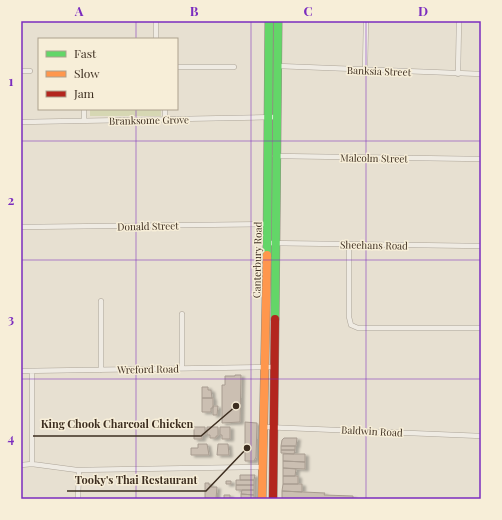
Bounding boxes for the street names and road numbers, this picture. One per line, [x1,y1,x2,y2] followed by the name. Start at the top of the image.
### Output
[347,63,412,79] street label: Banksia Street
[109,112,189,128] street label: Branksome Grove
[340,150,408,166] street label: Malcolm Street
[117,218,179,234] street label: Donald Street
[249,221,265,298] street label: Canterbury Road
[340,237,408,253] street label: Sheehans Road
[116,361,179,377] street label: Wreford Road
[341,422,403,440] street label: Baldwin Road

